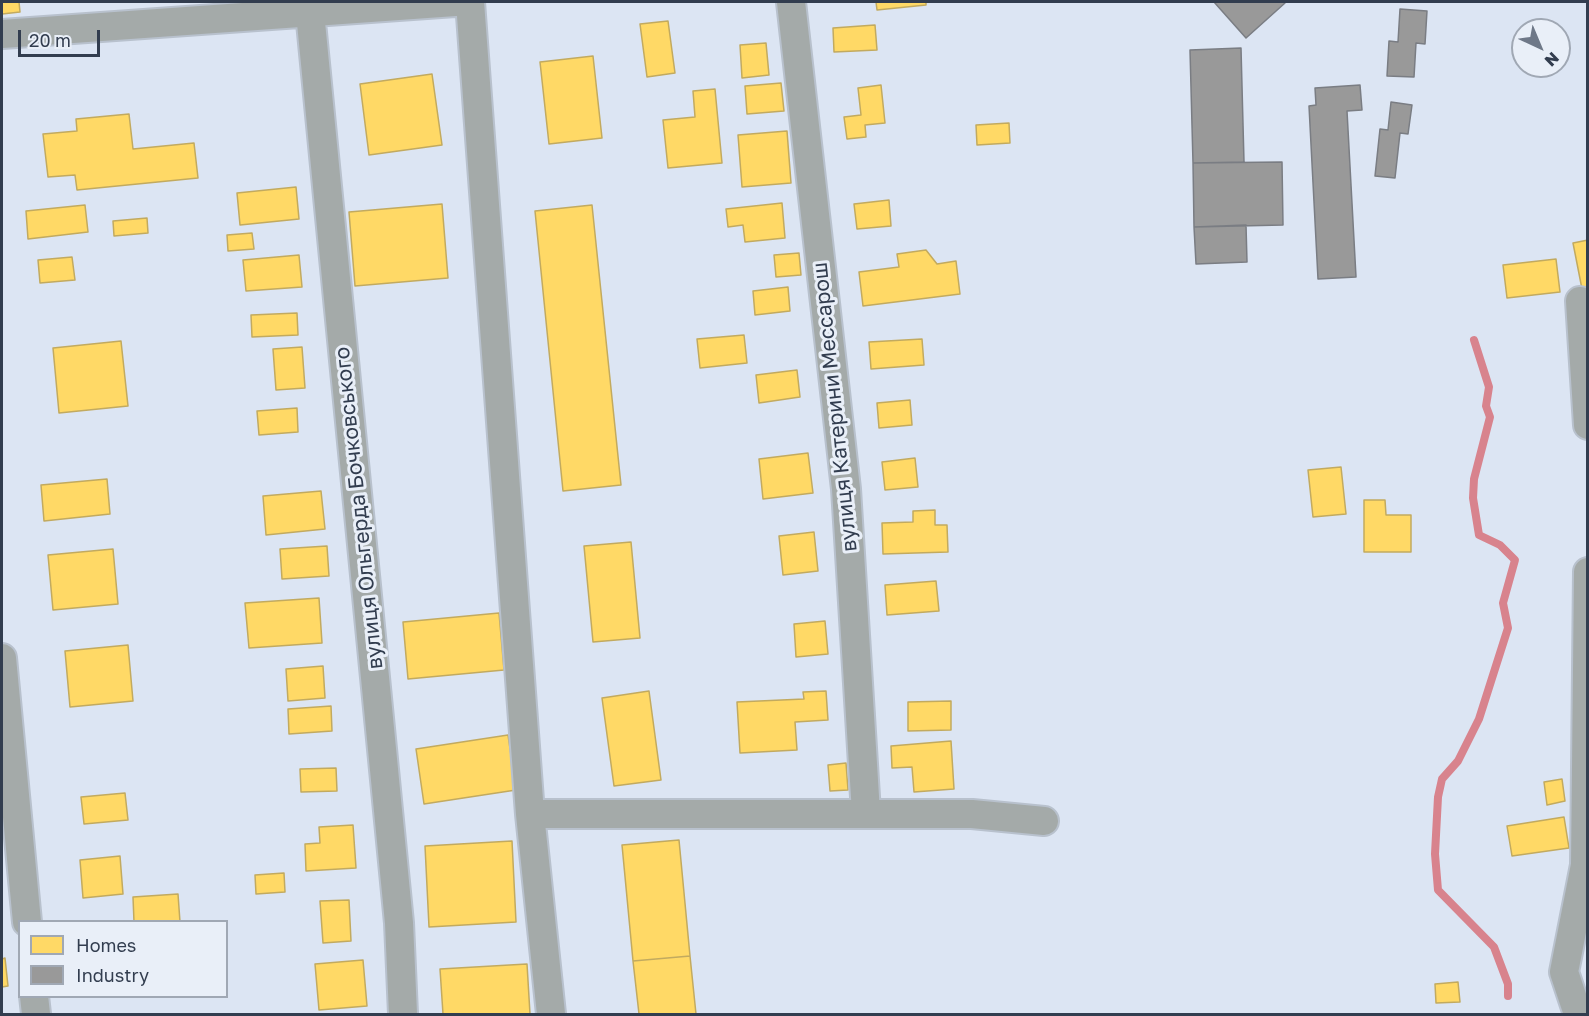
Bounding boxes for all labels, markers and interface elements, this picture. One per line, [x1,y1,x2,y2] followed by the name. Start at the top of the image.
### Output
[21,18,104,56] scale bar
[1511,18,1571,78] north arrow
[29,29,71,51] text: 20 m
[1541,48,1563,71] text: N
[807,261,863,553] street label: вулиця Катерини Мессарош
[330,346,388,670] street label: вулиця Ольгерда Бочковського
[18,920,228,998] legend
[76,934,136,956] text: Homes
[76,964,149,986] text: Industry

